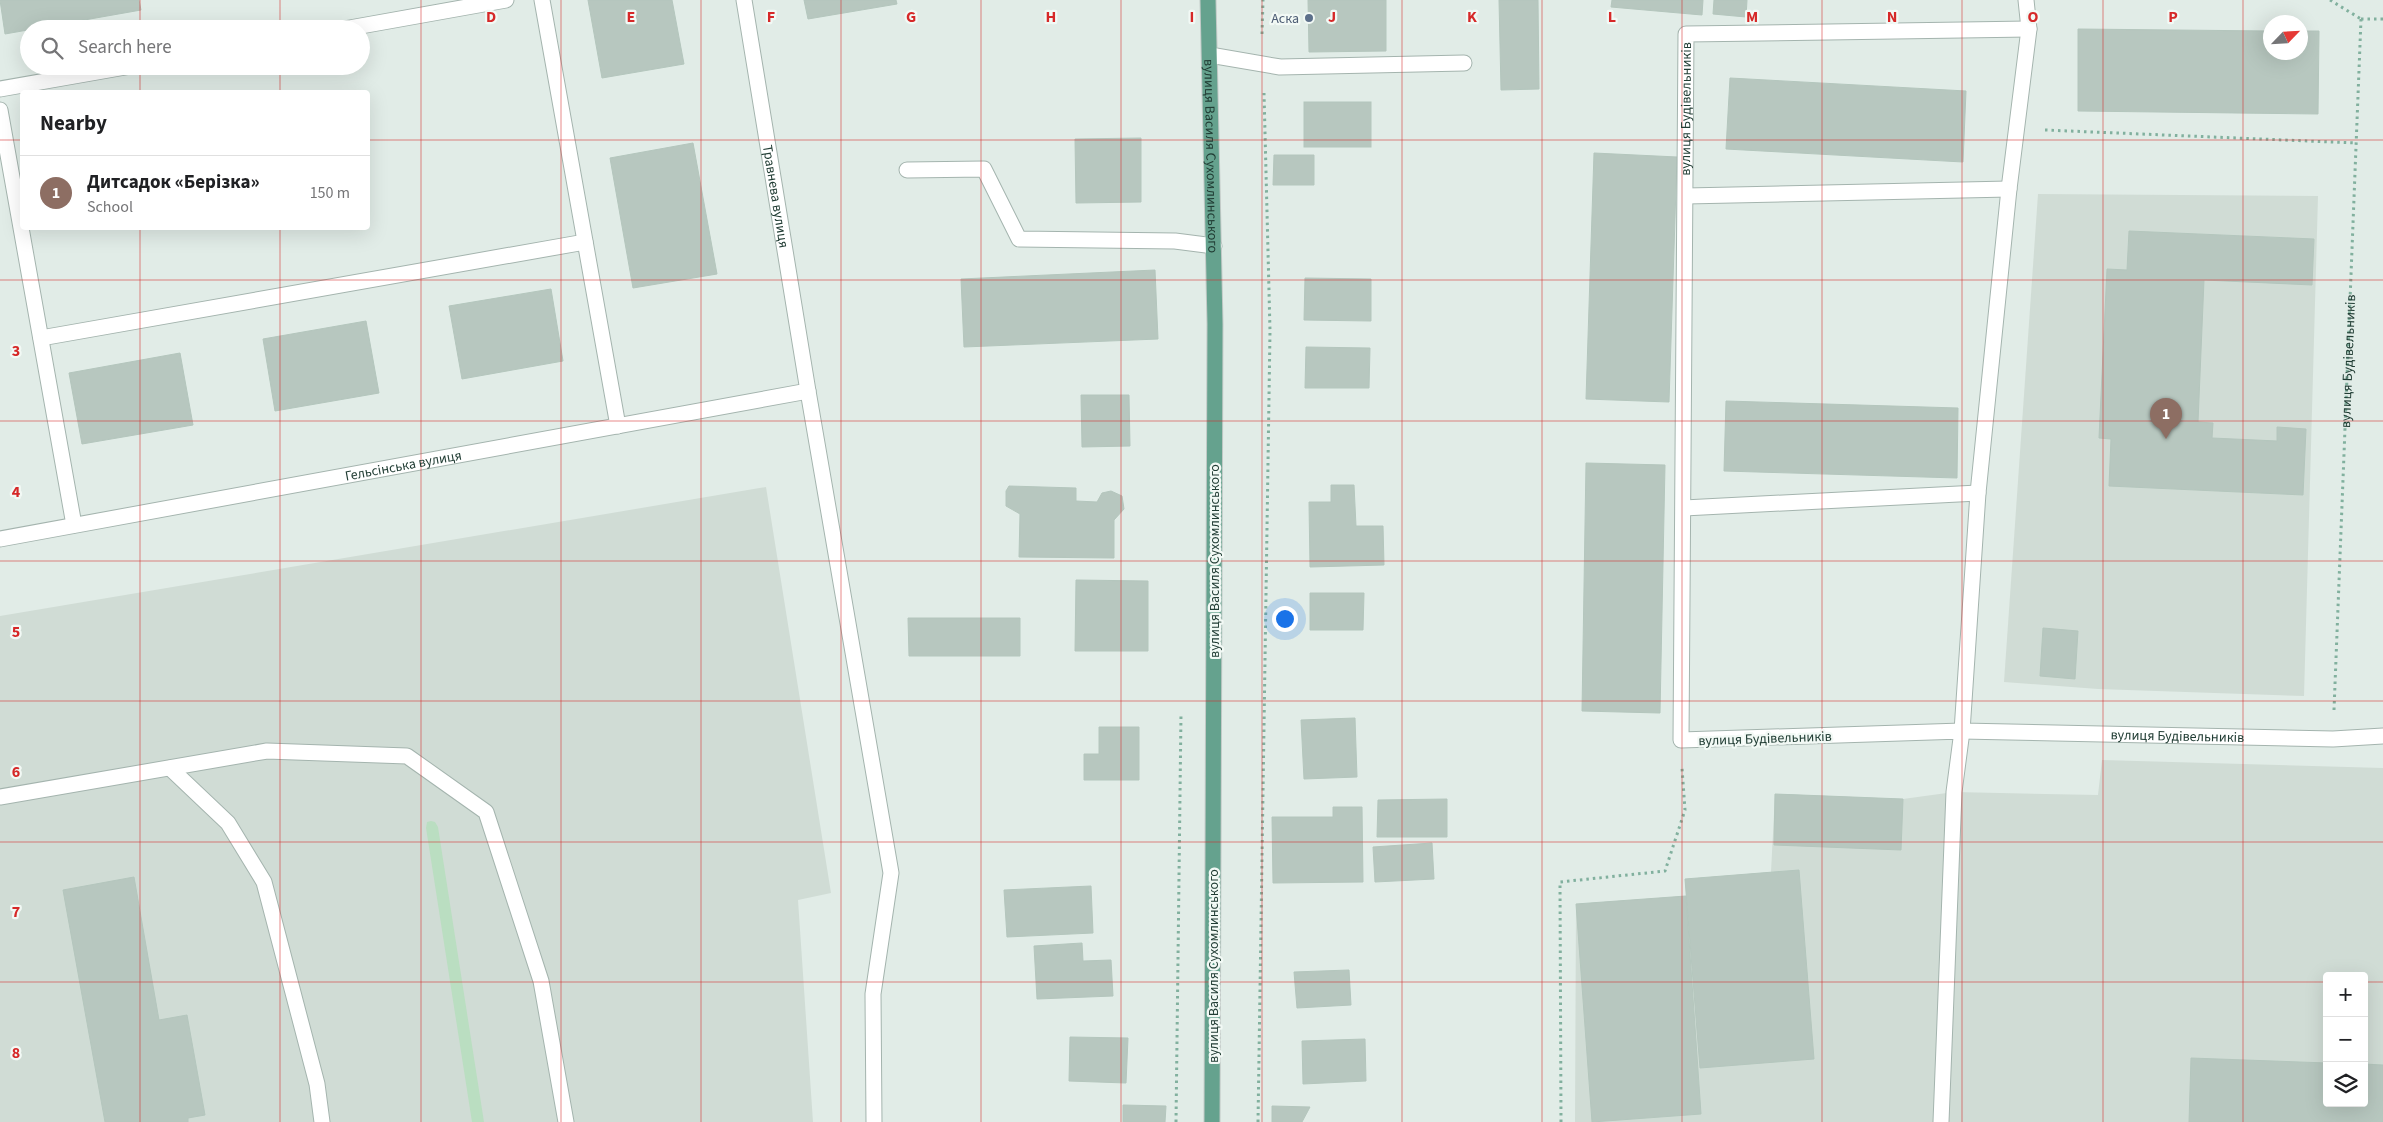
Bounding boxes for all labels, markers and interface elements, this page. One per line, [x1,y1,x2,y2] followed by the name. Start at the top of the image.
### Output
[486,6,496,28] text: D
[627,6,635,28] text: E
[767,6,775,28] text: F
[906,6,916,28] text: G
[1046,6,1056,28] text: H
[1190,6,1194,28] text: I
[1328,6,1336,28] text: J
[1467,6,1477,28] text: K
[1608,6,1616,28] text: L
[1746,6,1758,28] text: M
[1887,6,1897,28] text: N
[2028,6,2039,28] text: O
[2168,6,2178,28] text: P
[1271,9,1299,29] place label: Аска
[1303,12,1315,24] marker: Аска
[2263,15,2308,60] north arrow
[20,20,370,75] search box
[38,34,66,62] icon: search
[78,34,172,61] text: Search here
[1676,42,1697,176] street label: вулиця Будівельників
[1198,59,1222,253] street label: вулиця Василя Сухомлинського
[40,108,107,138] text: Nearby
[757,143,793,250] street label: Травнева вулиця
[87,169,260,196] text: Дитсадок «Берізка»
[52,182,60,204] text: 1
[310,182,350,204] text: 150 m
[87,196,133,218] text: School
[2336,294,2361,428] street label: вулиця Будівельників
[12,340,20,362] text: 3
[2150,398,2182,439] pin: 1
[343,446,463,487] street label: Гельсінська вулиця
[1205,464,1225,658] street label: вулиця Василя Сухомлинського
[12,481,21,503] text: 4
[1272,606,1298,632] your location
[12,621,20,643] text: 5
[2110,725,2244,748] street label: вулиця Будівельників
[1698,727,1832,751] street label: вулиця Будівельників
[12,761,20,783] text: 6
[1204,869,1224,1063] street label: вулиця Василя Сухомлинського
[12,901,20,923] text: 7
[2323,972,2368,1107] map controls
[2323,972,2368,1017] button: +
[2323,1017,2368,1062] button: −
[12,1042,20,1064] text: 8
[2323,1062,2368,1107] button: layers

